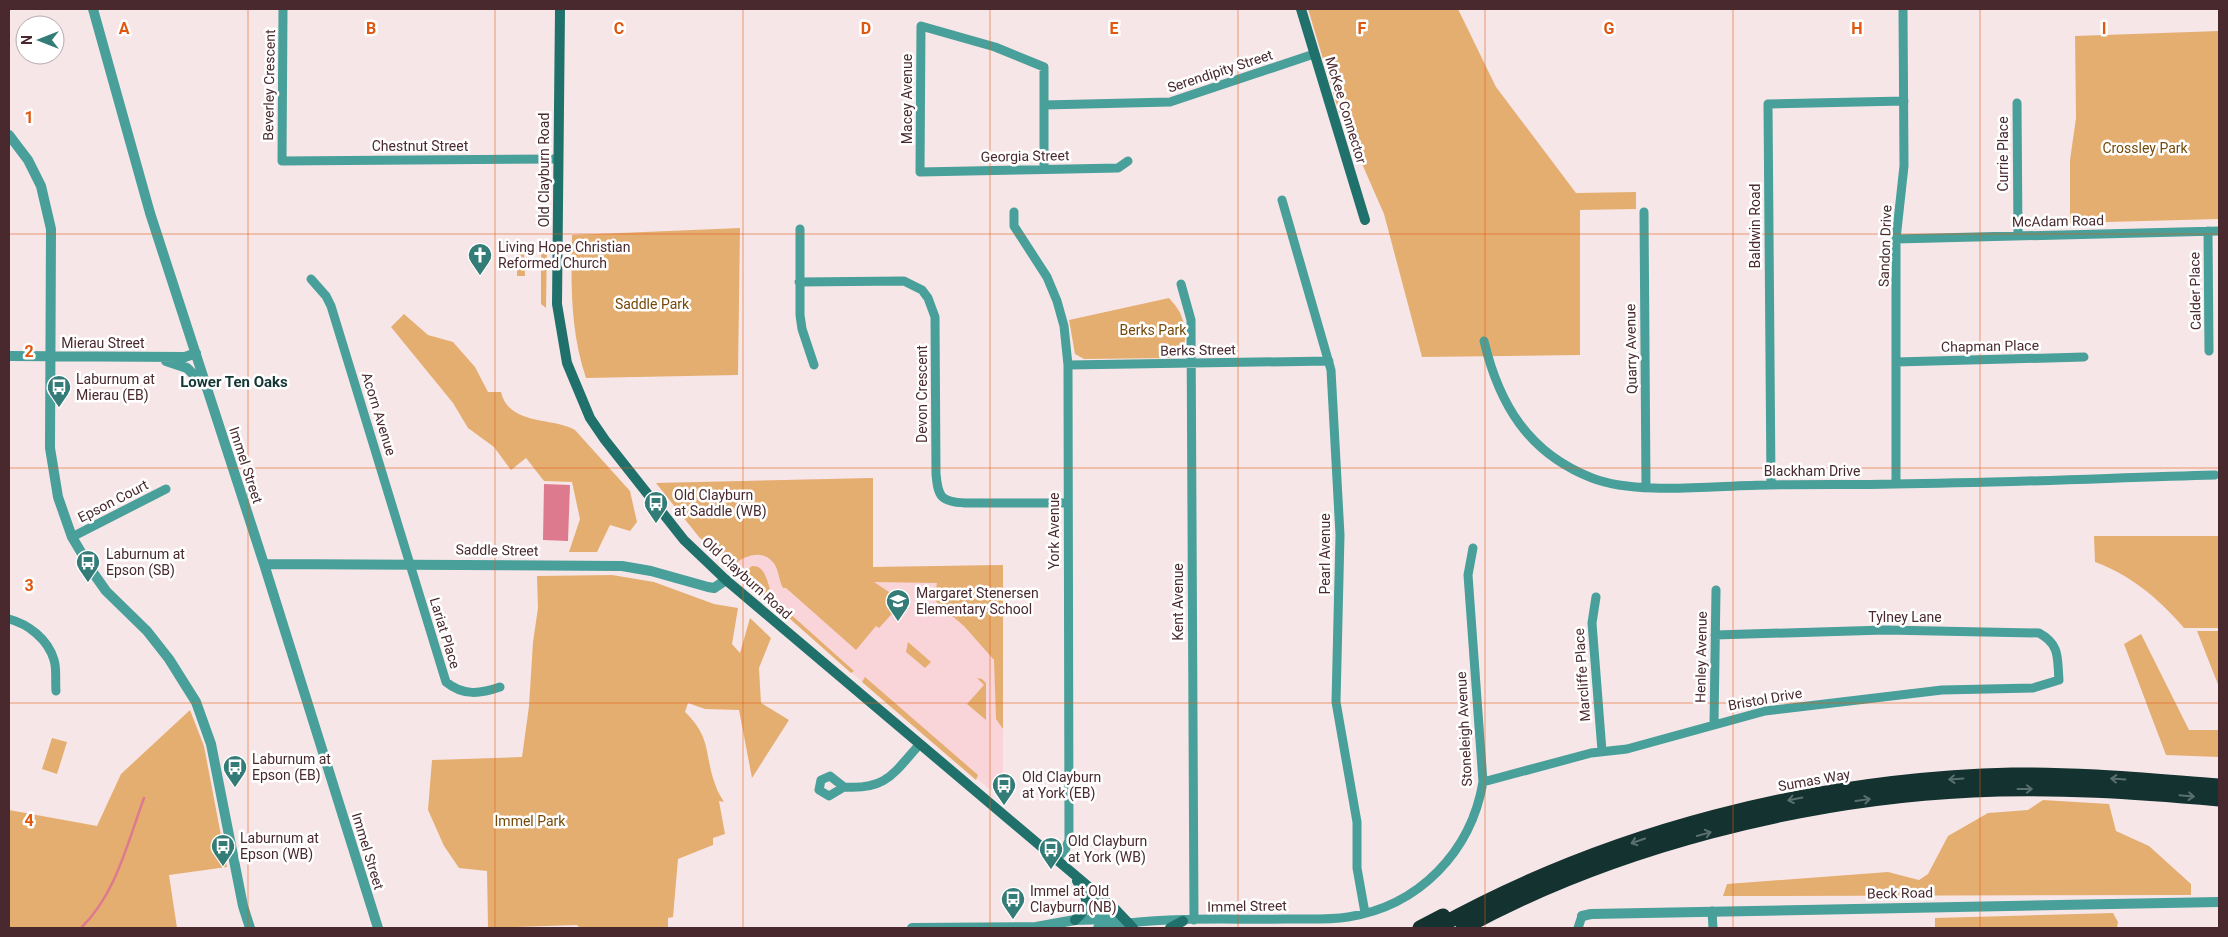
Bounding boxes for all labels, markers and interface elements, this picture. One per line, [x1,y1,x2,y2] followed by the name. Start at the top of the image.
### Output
[15,15,65,65] north arrow
[119,19,130,38] text: A
[366,19,376,38] text: B
[614,19,624,38] text: C
[861,19,871,38] text: D
[1110,19,1119,38] text: E
[1358,19,1367,38] text: F
[1604,19,1615,38] text: G
[1851,19,1863,38] text: H
[2102,19,2106,38] text: I
[260,29,278,141] street label: Beverley Crescent
[19,35,35,45] text: N
[1165,46,1275,96] street label: Serendipity Street
[899,54,915,144] street label: Macey Avenue
[1322,55,1370,166] street label: McKee Connector
[24,108,34,127] text: 1
[536,113,552,227] street label: Old Clayburn Road
[1995,116,2011,192] street label: Currie Place
[372,138,469,154] street label: Chestnut Street
[2102,140,2189,156] park label: Crossley Park
[980,147,1070,165] street label: Georgia Street
[1747,184,1763,268] street label: Baldwin Road
[1876,205,1894,287] street label: Sandon Drive
[2012,212,2104,230] street label: McAdam Road
[498,239,630,271] place label: Living Hope Christian Reformed Church
[467,242,493,276] church icon: Living Hope Christian Reformed Church
[2186,252,2204,330] street label: Calder Place
[615,296,690,312] park label: Saddle Park
[1622,304,1640,394] street label: Quarry Avenue
[1120,322,1187,338] park label: Berks Park
[61,335,145,351] street label: Mierau Street
[1941,337,2039,355] street label: Chapman Place
[1160,341,1236,359] street label: Berks Street
[24,342,34,361] text: 2
[914,345,930,443] street label: Devon Crescent
[359,370,399,458] street label: Acorn Avenue
[76,371,155,404] place label: Laburnum at Mierau (EB)
[180,373,288,391] district label: Lower Ten Oaks
[46,374,72,408] bus stop icon: Laburnum at Mierau (EB)
[226,425,266,506] street label: Immel Street
[1764,463,1860,479] street label: Blackham Drive
[75,476,151,526] street label: Epson Court
[674,487,767,520] place label: Old Clayburn at Saddle (WB)
[643,490,669,524] bus stop icon: Old Clayburn at Saddle (WB)
[1046,492,1062,570] street label: York Avenue
[1317,513,1333,595] street label: Pearl Avenue
[699,534,795,622] street label: Old Clayburn Road
[455,541,539,559] street label: Saddle Street
[106,546,185,579] place label: Laburnum at Epson (SB)
[75,549,101,583] bus stop icon: Laburnum at Epson (SB)
[1170,563,1186,641] street label: Kent Avenue
[24,576,34,595] text: 3
[916,585,1039,617] place label: Margaret Stenersen Elementary School
[885,588,911,622] school or university icon: Margaret Stenersen Elementary School
[427,595,463,671] street label: Lariat Place
[1868,609,1942,625] street label: Tylney Lane
[1692,611,1710,703] street label: Henley Avenue
[1571,628,1593,722] street label: Marcliffe Place
[1453,671,1475,787] street label: Stoneleigh Avenue
[1727,685,1803,713] street label: Bristol Drive
[252,751,331,784] place label: Laburnum at Epson (EB)
[222,754,248,788] bus stop icon: Laburnum at Epson (EB)
[1777,766,1852,794] street label: Sumas Way
[1022,769,1101,802] place label: Old Clayburn at York (EB)
[991,772,1017,806] bus stop icon: Old Clayburn at York (EB)
[1948,774,1964,783] one-way arrow
[2111,774,2127,783] one-way arrow
[2016,784,2032,794] one-way arrow
[2179,791,2195,801] one-way arrow
[1787,795,1803,804] one-way arrow
[1854,795,1870,805] one-way arrow
[24,811,34,830] text: 4
[349,811,387,892] street label: Immel Street
[495,813,566,829] park label: Immel Park
[1695,828,1711,838] one-way arrow
[240,830,319,863] place label: Laburnum at Epson (WB)
[210,833,236,867] bus stop icon: Laburnum at Epson (WB)
[1068,833,1147,866] place label: Old Clayburn at York (WB)
[1038,836,1064,870] bus stop icon: Old Clayburn at York (WB)
[1630,836,1646,846] one-way arrow
[1030,883,1117,916] place label: Immel at Old Clayburn (NB)
[1867,884,1933,902] street label: Beck Road
[1000,886,1026,920] bus stop icon: Immel at Old Clayburn (NB)
[1207,897,1287,915] street label: Immel Street

